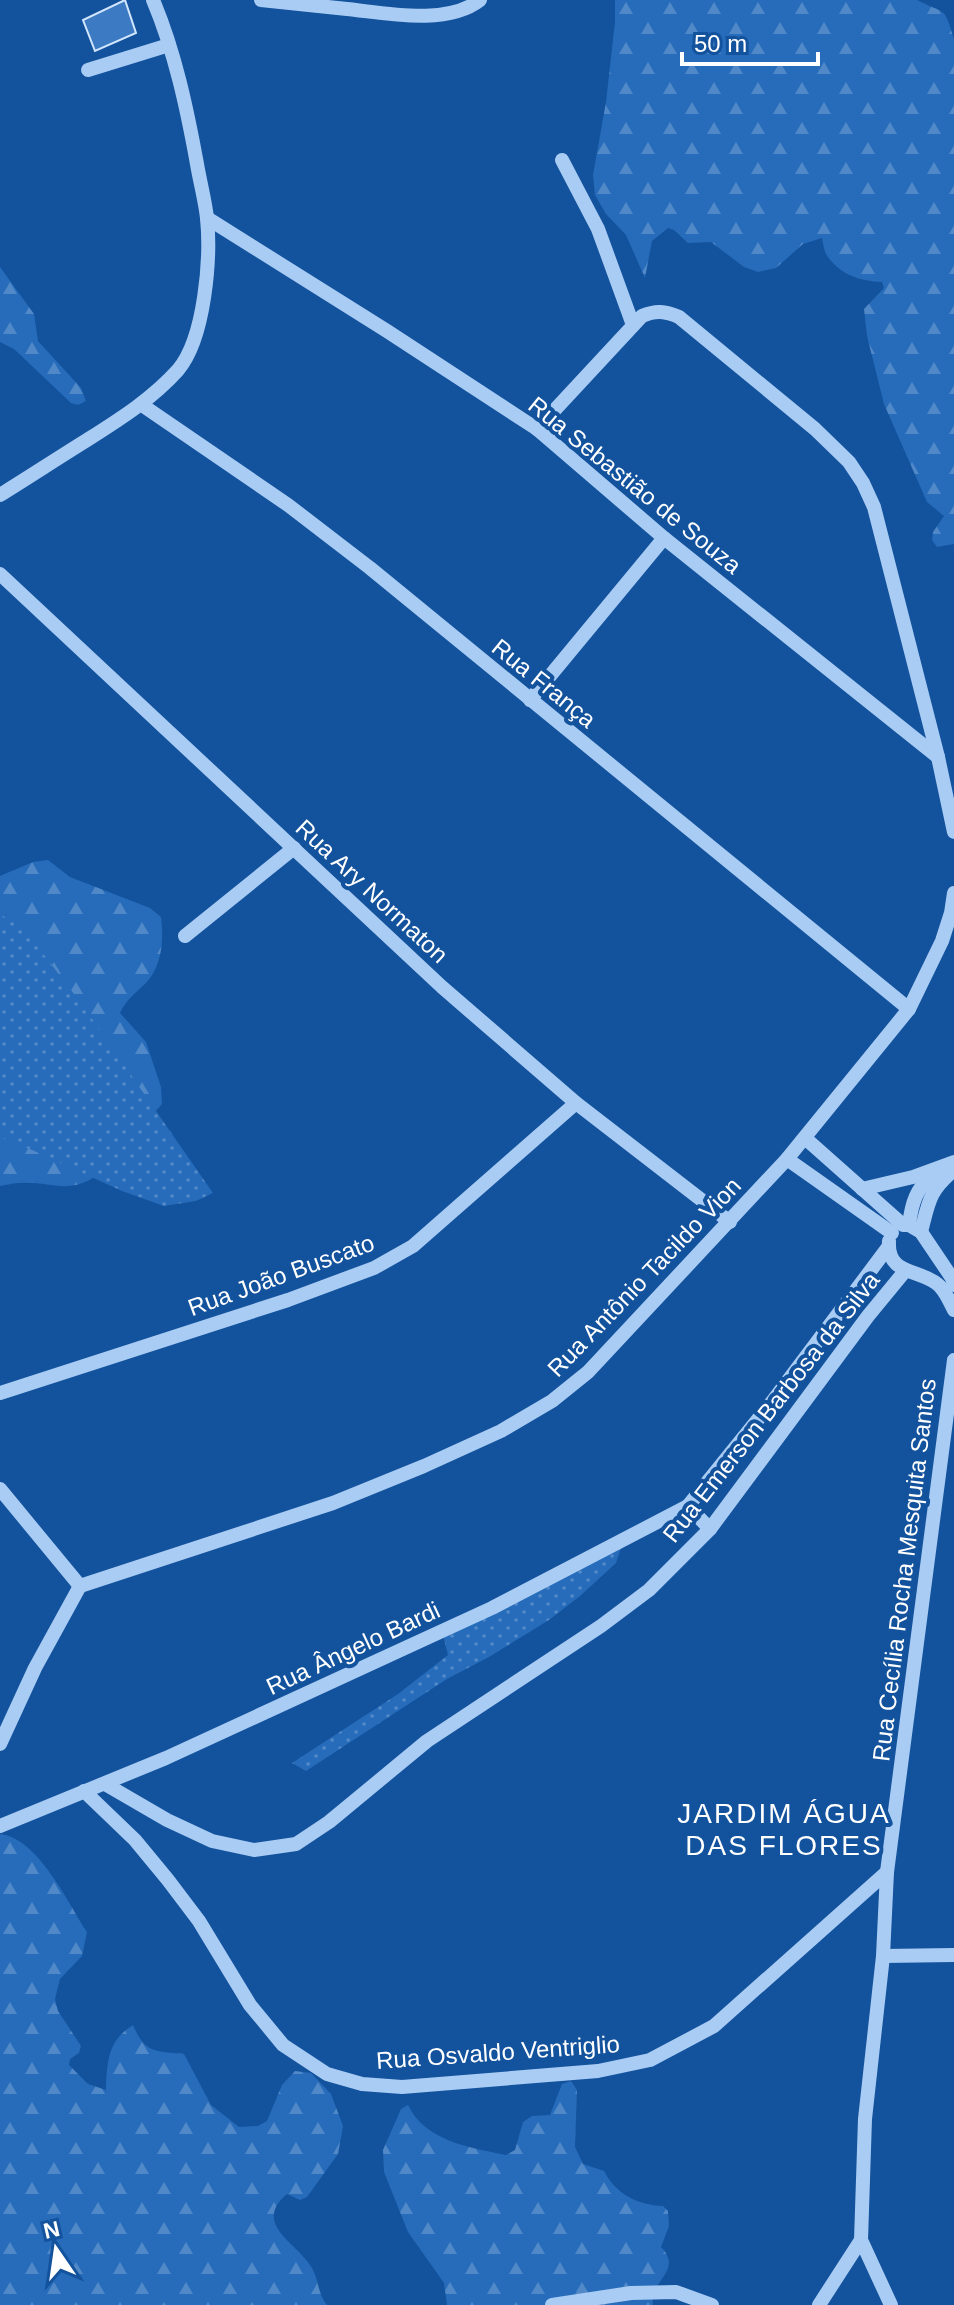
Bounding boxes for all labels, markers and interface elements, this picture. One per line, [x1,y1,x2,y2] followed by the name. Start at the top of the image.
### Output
[682,16,818,66] scale bar
[694,30,747,57] text: 50 m
[523,391,747,579] street label: Rua Sebastião de Souza
[487,633,602,733] street label: Rua França
[291,814,453,968] street label: Rua Ary Normaton
[542,1172,746,1382] street label: Rua Antônio Tacildo Vion
[184,1229,378,1321] street label: Rua João Buscato
[657,1266,885,1547] street label: Rua Emerson Barbosa da Silva
[867,1377,941,1763] street label: Rua Cecília Rocha Mesquita Santos
[262,1596,444,1700] street label: Rua Ângelo Bardi
[677,1798,891,1861] district label: JARDIM ÁGUA DAS FLORES
[375,2030,621,2074] street label: Rua Osvaldo Ventriglio
[16,2209,96,2289] north arrow
[41,2216,62,2244] text: N

